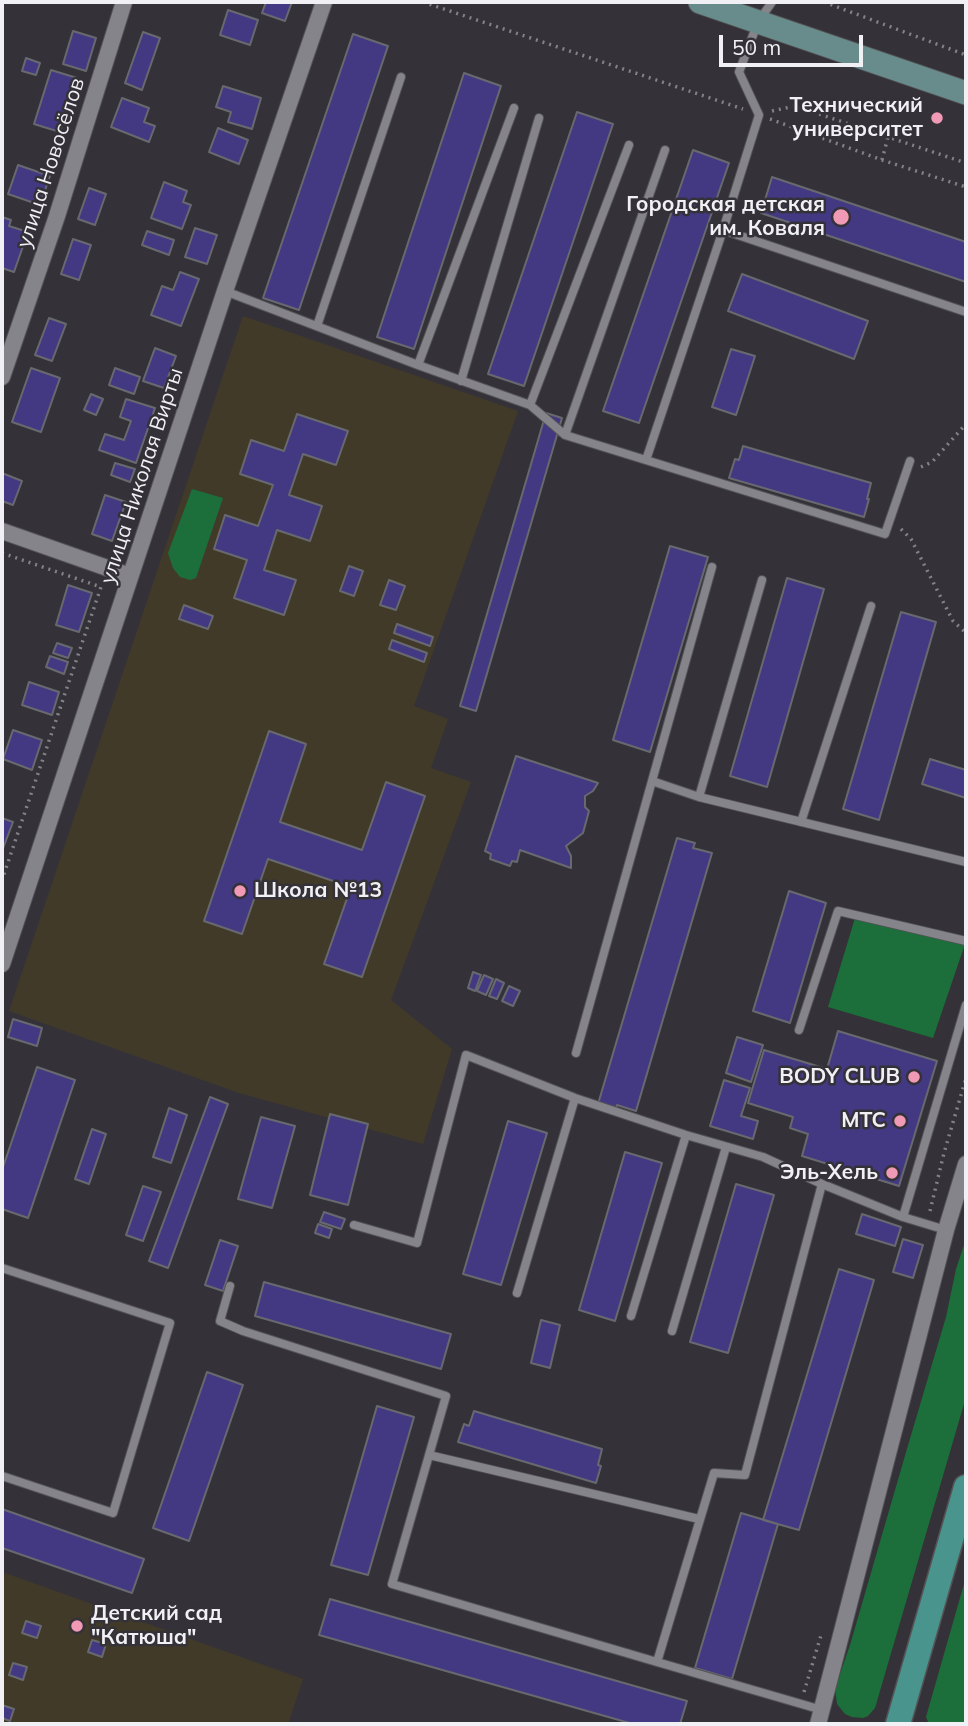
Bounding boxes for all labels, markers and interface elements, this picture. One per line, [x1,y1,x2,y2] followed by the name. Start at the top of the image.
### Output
[723,21,866,65] scale bar
[732,34,781,60] text: 50 m
[12,75,90,251] street label: улица Новосёлов
[790,93,923,143] place label: Технический университет
[929,110,945,126] marker: Технический университет
[626,192,825,242] place label: Городская детская им. Коваля
[831,207,851,227] marker: Городская детская им. Коваля
[95,365,189,587] street label: улица Николая Вирты
[254,878,382,904] place label: Школа №13
[232,883,248,899] marker: Школа №13
[779,1064,900,1090] place label: BODY CLUB
[906,1069,922,1085] marker: BODY CLUB
[841,1108,886,1134] place label: МТС
[892,1113,908,1129] marker: МТС
[780,1160,878,1186] place label: Эль-Хель
[884,1165,900,1181] marker: Эль-Хель
[91,1601,222,1651] place label: Детский сад "Катюша"
[69,1618,85,1634] marker: Детский сад "Катюша"

